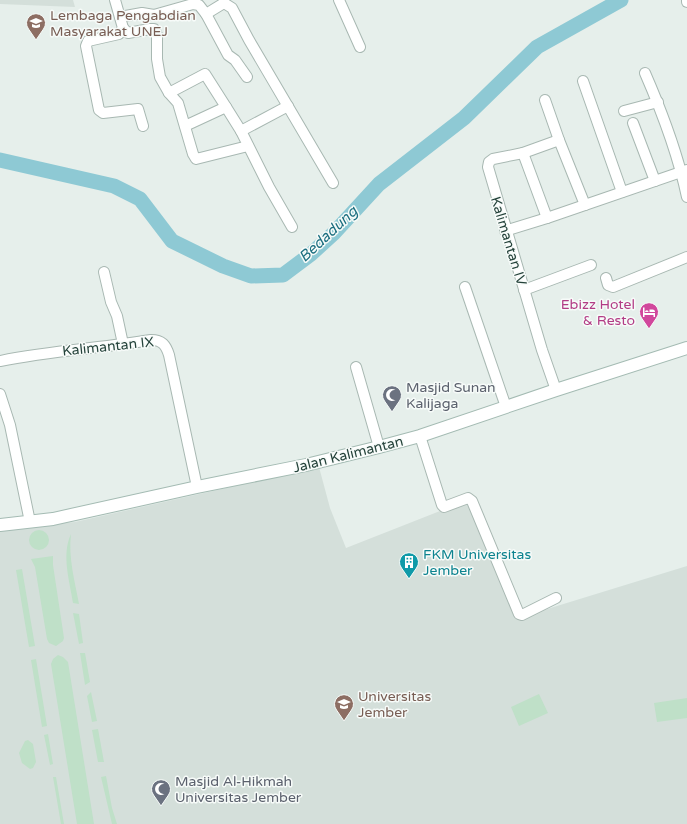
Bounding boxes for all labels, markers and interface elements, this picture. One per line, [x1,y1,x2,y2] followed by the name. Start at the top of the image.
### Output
[50,7,196,40] place label: Lembaga Pengabdian Masyarakat UNEJ
[25,12,47,40] school or university icon: Lembaga Pengabdian Masyarakat UNEJ
[487,194,530,288] street label: Kalimantan IV
[295,201,362,266] water label: Bedadung
[561,296,635,329] place label: Ebizz Hotel & Resto
[638,301,660,329] hotel icon: Ebizz Hotel & Resto
[61,333,155,360] street label: Kalimantan IX
[406,379,496,412] place label: Masjid Sunan Kalijaga
[381,384,403,412] mosque icon: Masjid Sunan Kalijaga
[291,433,405,476] street label: Jalan Kalimantan
[423,546,531,579] place label: FKM Universitas Jember
[398,551,420,579] building icon: FKM Universitas Jember
[358,688,431,721] place label: Universitas Jember
[333,693,355,721] school or university icon: Universitas Jember
[175,773,302,806] place label: Masjid Al-Hikmah Universitas Jember
[150,778,172,806] mosque icon: Masjid Al-Hikmah Universitas Jember

